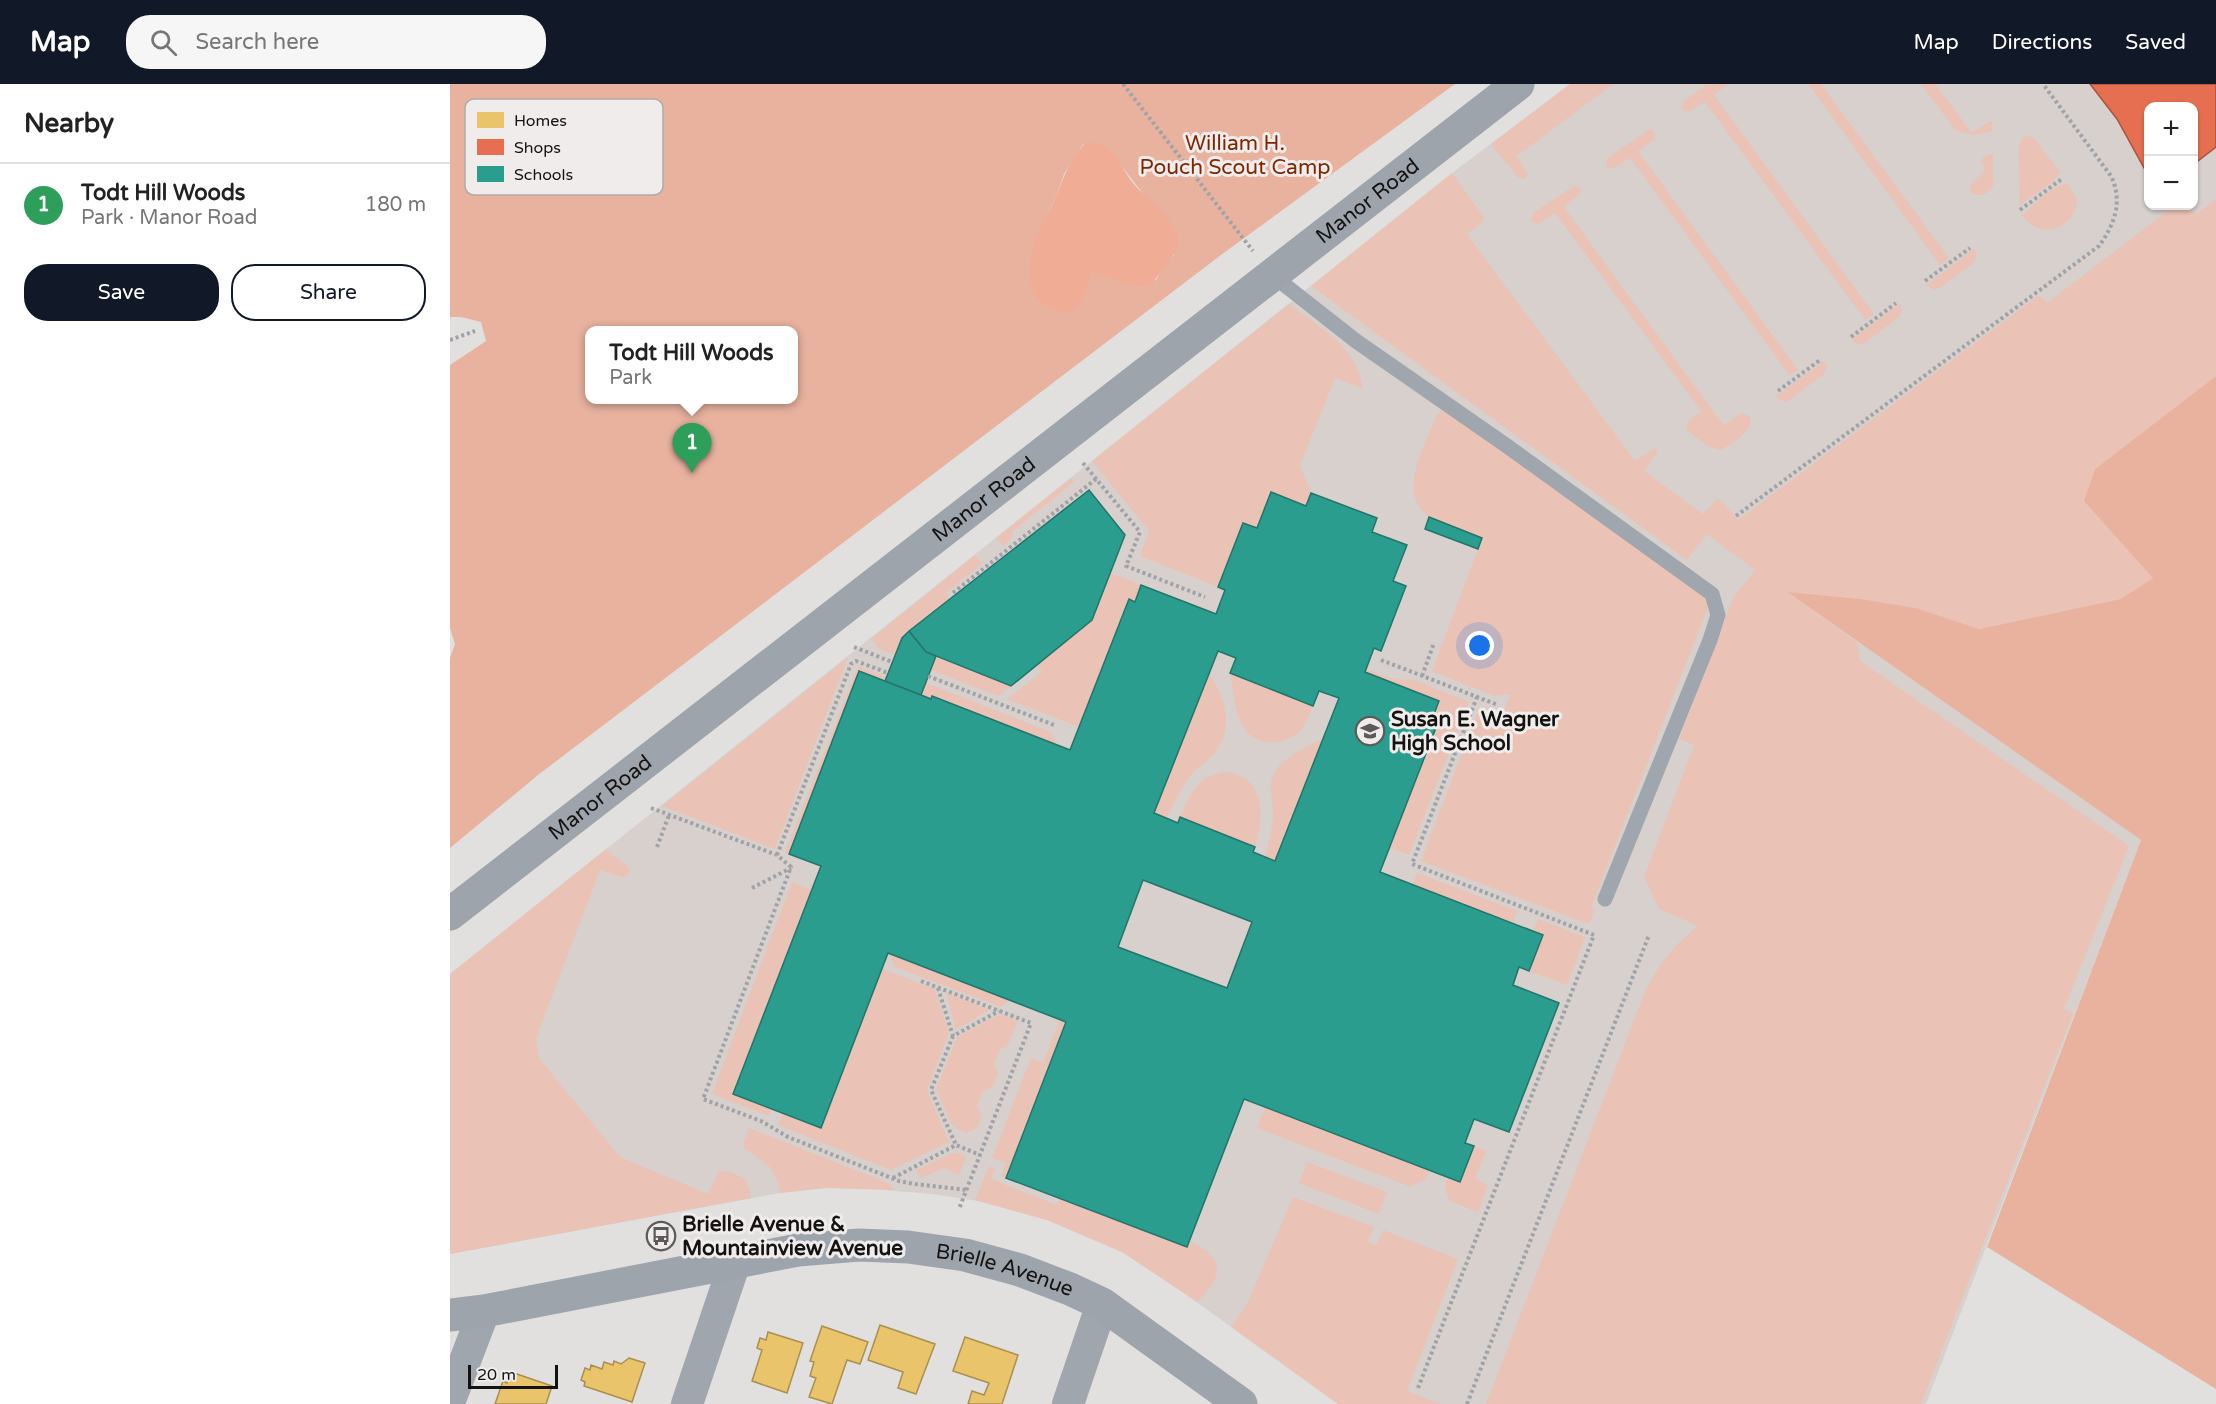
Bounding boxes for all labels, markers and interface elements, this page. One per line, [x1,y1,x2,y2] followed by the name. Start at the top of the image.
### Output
[126,15,546,69] search box
[30,25,90,59] text: Map
[147,26,180,59] icon: search
[195,29,319,55] text: Search here
[1913,30,1959,55] text: Map
[1992,30,2092,55] text: Directions
[2125,30,2186,55] text: Saved
[465,99,663,195] legend
[2144,102,2198,210] map controls
[2144,102,2198,156] button: +
[24,108,114,139] text: Nearby
[514,111,567,131] text: Homes
[1140,131,1330,180] park label: William H. Pouch Scout Camp
[514,138,561,158] text: Shops
[1311,153,1424,249] street label: Manor Road
[2144,156,2198,210] button: −
[514,165,573,185] text: Schools
[81,180,245,206] text: Todt Hill Woods
[37,193,50,217] text: 1
[365,193,426,217] text: 180 m
[81,206,257,230] text: Park · Manor Road
[24,264,219,321] button: Save
[231,264,426,321] button: Share
[585,326,798,404] popup
[609,340,774,366] text: Todt Hill Woods
[609,366,652,390] text: Park
[672,424,712,473] pin: 1
[927,452,1041,547] street label: Manor Road
[1465,631,1494,660] your location
[1391,707,1560,756] place label: Susan E. Wagner High School
[1354,715,1386,747] school or university icon: Susan E. Wagner High School
[544,750,657,846] street label: Manor Road
[682,1212,903,1261] place label: Brielle Avenue & Mountainview Avenue
[645,1220,677,1252] bus stop icon: Brielle Avenue & Mountainview Avenue
[934,1239,1077,1302] street label: Brielle Avenue
[468,1362,558,1390] scale bar
[477,1365,516,1385] text: 20 m

